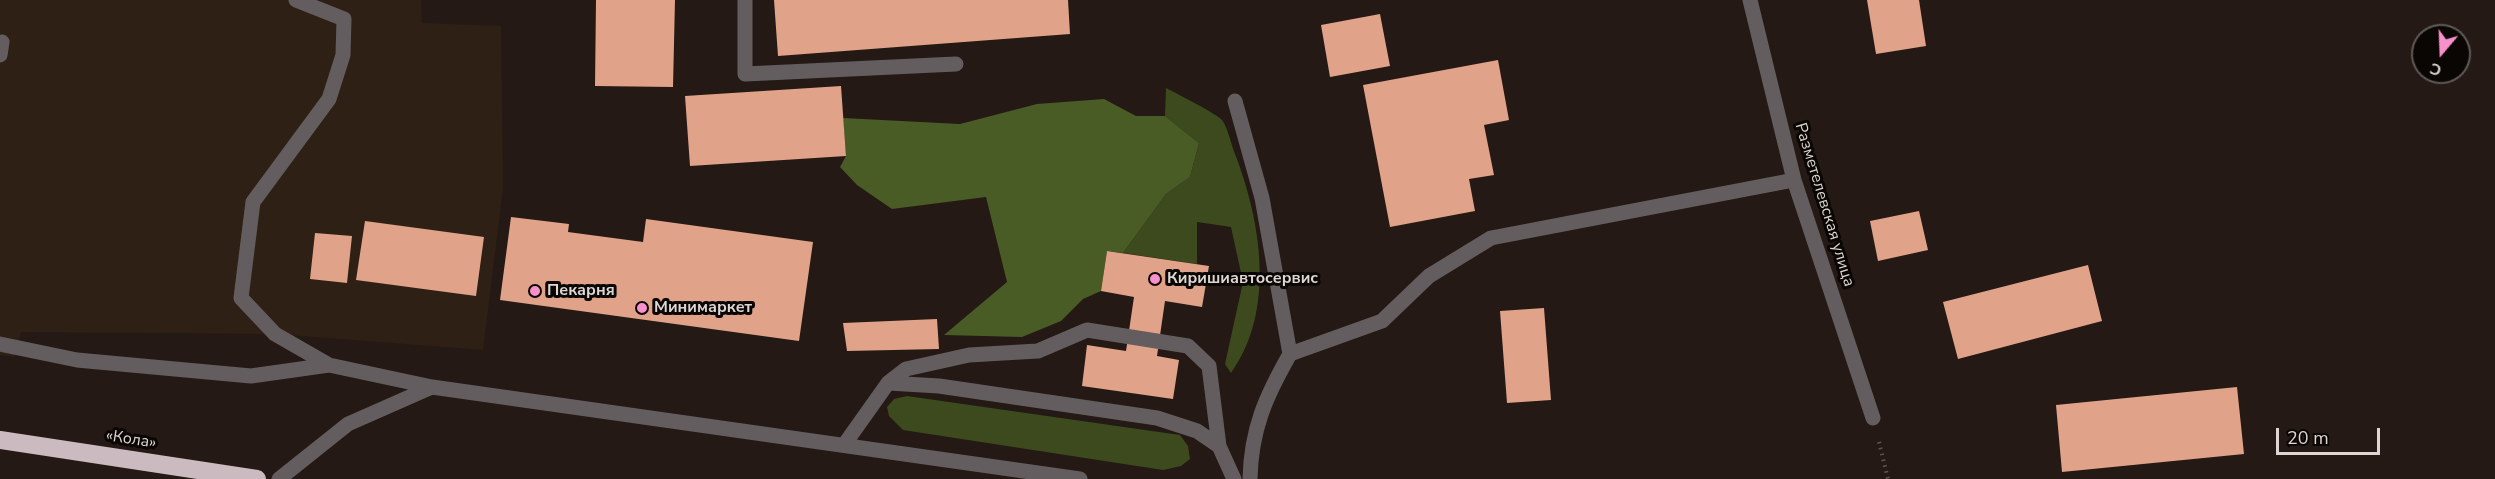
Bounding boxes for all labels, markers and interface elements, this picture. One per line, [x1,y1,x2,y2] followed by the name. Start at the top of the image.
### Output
[2411,24,2471,84] north arrow
[2427,57,2445,81] text: С
[1790,121,1858,289] street label: Разметелевская улица
[1167,269,1318,289] place label: Киришиавтосервис
[1148,272,1162,286] marker: Киришиавтосервис
[547,281,615,301] place label: Пекарня
[528,284,542,298] marker: Пекарня
[654,298,752,318] place label: Минимаркет
[635,301,649,315] marker: Минимаркет
[2279,416,2382,454] scale bar
[2287,426,2329,450] text: 20 m
[104,427,158,453] street label: «Кола»

